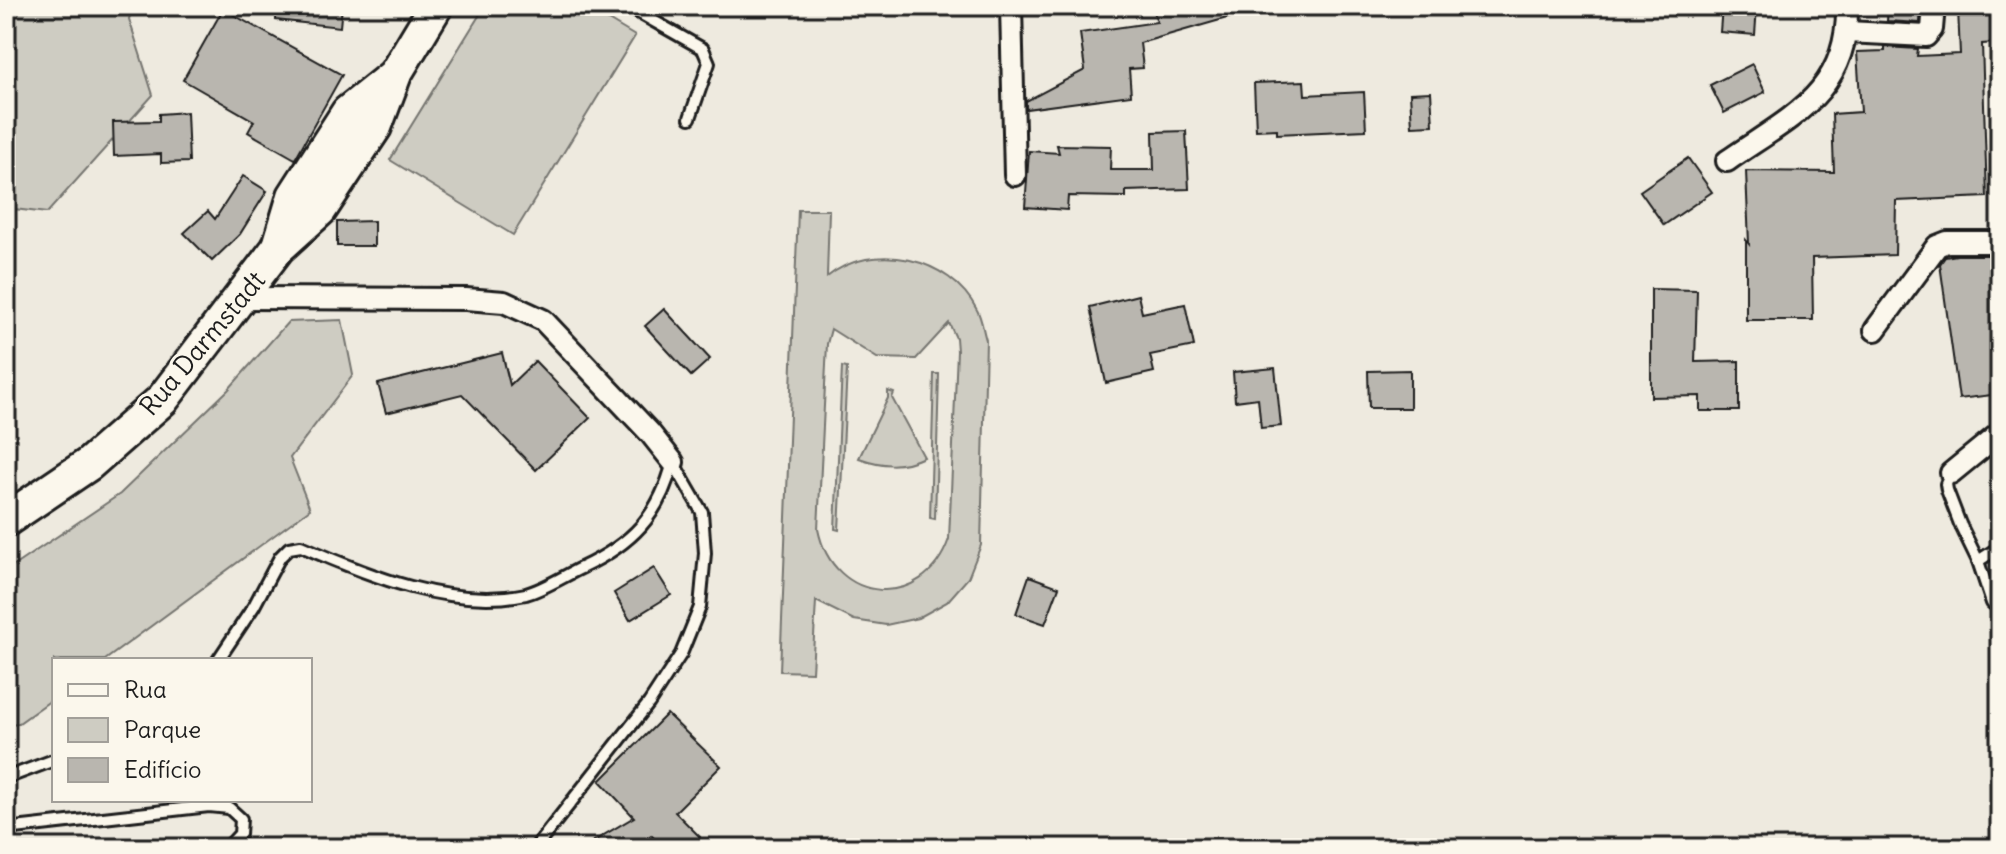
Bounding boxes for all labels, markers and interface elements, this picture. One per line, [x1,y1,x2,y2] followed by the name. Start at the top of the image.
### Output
[132,264,272,422] street label: Rua Darmstadt
[52,658,312,802] legend
[124,674,167,704] text: Rua
[124,714,201,744] text: Parque
[124,754,202,784] text: Edifício

